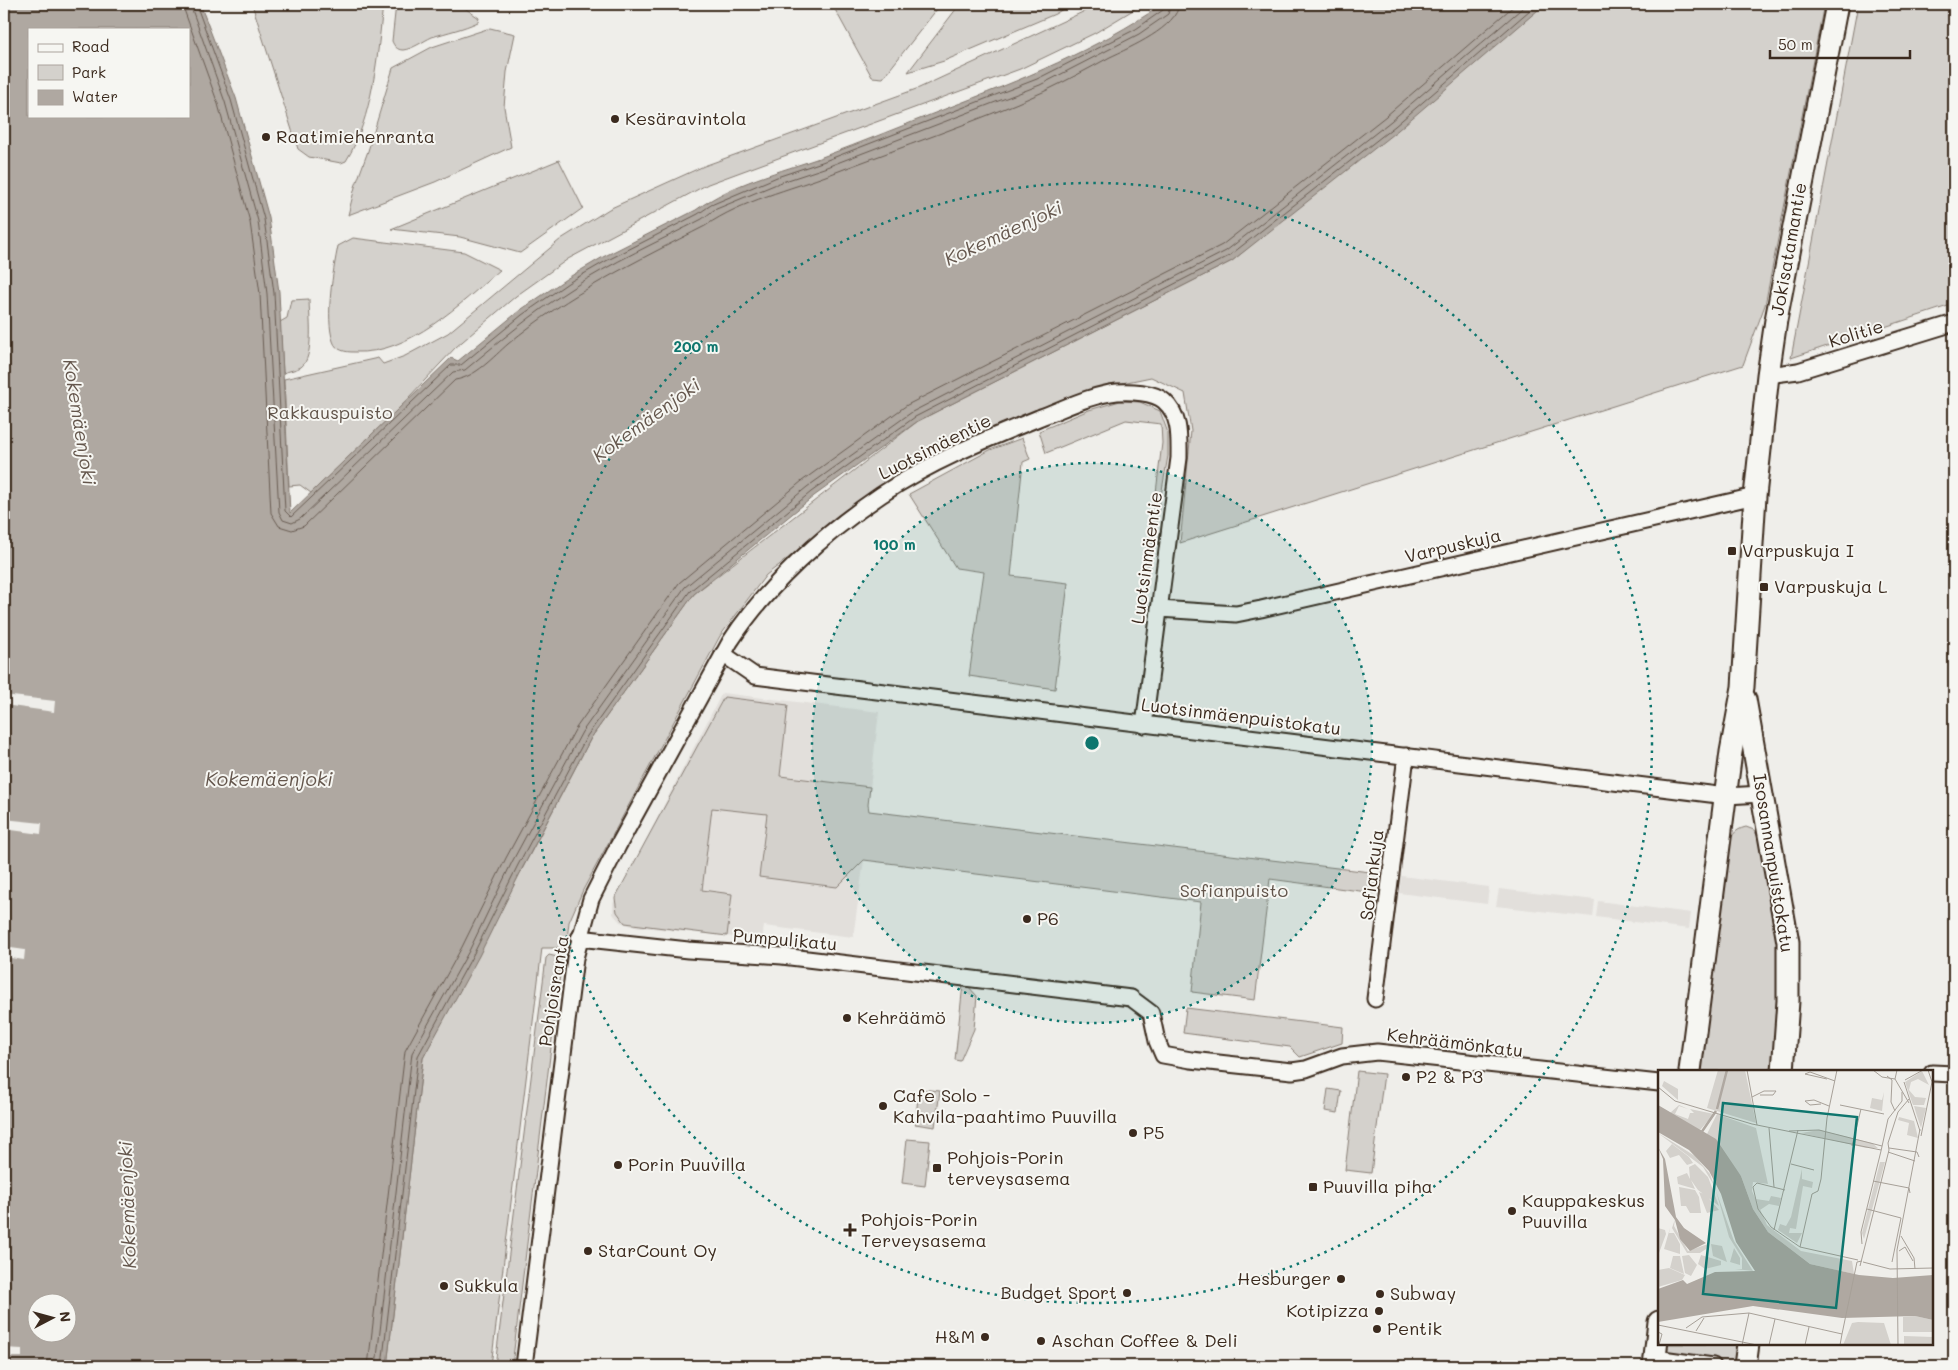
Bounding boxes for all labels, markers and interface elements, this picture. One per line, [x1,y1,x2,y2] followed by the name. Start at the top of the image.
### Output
[28,28,190,118] legend
[1770,28,1910,60] scale bar
[1778,34,1813,54] text: 50 m
[72,36,109,56] text: Road
[72,62,106,82] text: Park
[72,86,118,106] text: Water
[625,106,747,130] place label: Kesäravintola
[609,113,621,125] marker: Kesäravintola
[276,124,435,148] place label: Raatimiehenranta
[260,131,272,143] marker: Raatimiehenranta
[1764,180,1812,317] street label: Jokisatamantie
[940,194,1066,271] water label: Kokemäenjoki
[1825,313,1886,353] street label: Kolitie
[674,336,719,356] text: 200 m
[58,357,103,487] water label: Kokemäenjoki
[587,372,705,467] water label: Kokemäenjoki
[267,400,393,424] park label: Rakkauspuisto
[874,407,995,485] street label: Luotsimäentie
[1125,490,1167,626] street label: Luotsinmäentie
[1402,522,1503,568] street label: Varpuskuja
[872,534,916,554] text: 100 m
[1742,538,1854,562] place label: Varpuskuja I
[1726,545,1738,557] marker: Varpuskuja I
[1774,574,1888,598] place label: Varpuskuja L
[1758,581,1770,593] marker: Varpuskuja L
[1140,692,1342,740] street label: Luotsinmäenpuistokatu
[1083,734,1101,752] centre of rings
[205,766,333,791] water label: Kokemäenjoki
[1748,772,1800,954] street label: Isosannanpuistokatu
[1354,828,1388,922] street label: Sofiankuja
[1180,878,1288,902] park label: Sofianpuisto
[1037,906,1059,930] place label: P6
[1021,913,1033,925] marker: P6
[732,922,838,956] street label: Pumpulikatu
[532,934,574,1048] street label: Pohjoisranta
[857,1005,946,1029] place label: Kehräämö
[841,1012,853,1024] marker: Kehräämö
[1386,1022,1525,1062] street label: Kehräämönkatu
[1416,1064,1483,1088] place label: P2 & P3
[1658,1070,1933,1345] inset map
[1400,1071,1412,1083] marker: P2 & P3
[893,1083,1118,1128] place label: Cafe Solo - Kahvila-paahtimo Puuvilla
[877,1100,889,1112] marker: Cafe Solo - Kahvila-paahtimo Puuvilla
[1143,1120,1165,1144] place label: P5
[1127,1127,1139,1139] marker: P5
[112,1141,141,1269] water label: Kokemäenjoki
[947,1145,1071,1190] place label: Pohjois-Porin terveysasema
[628,1152,746,1176] place label: Porin Puuvilla
[612,1159,624,1171] marker: Porin Puuvilla
[931,1162,943,1174] marker: Pohjois-Porin terveysasema
[1323,1174,1433,1198] place label: Puuvilla piha
[1307,1181,1319,1193] marker: Puuvilla piha
[1522,1188,1645,1233] place label: Kauppakeskus Puuvilla
[1506,1205,1518,1217] marker: Kauppakeskus Puuvilla
[861,1207,987,1252] place label: Pohjois-Porin Terveysasema
[843,1223,857,1237] marker: Pohjois-Porin Terveysasema
[598,1238,717,1262] place label: StarCount Oy
[582,1245,594,1257] marker: StarCount Oy
[1237,1266,1331,1290] place label: Hesburger
[454,1273,519,1297] place label: Sukkula
[1335,1273,1347,1285] marker: Hesburger
[438,1280,450,1292] marker: Sukkula
[1000,1280,1117,1304] place label: Budget Sport
[1390,1281,1456,1305] place label: Subway
[1121,1287,1133,1299] marker: Budget Sport
[1374,1288,1386,1300] marker: Subway
[28,1292,78,1342] north arrow
[1286,1298,1369,1322] place label: Kotipizza
[1373,1305,1385,1317] marker: Kotipizza
[55,1310,75,1323] text: N
[1387,1316,1442,1340] place label: Pentik
[1371,1323,1383,1335] marker: Pentik
[935,1324,975,1348] place label: H&M
[1051,1328,1238,1352] place label: Aschan Coffee & Deli
[979,1331,991,1343] marker: H&M
[1035,1335,1047,1347] marker: Aschan Coffee & Deli

